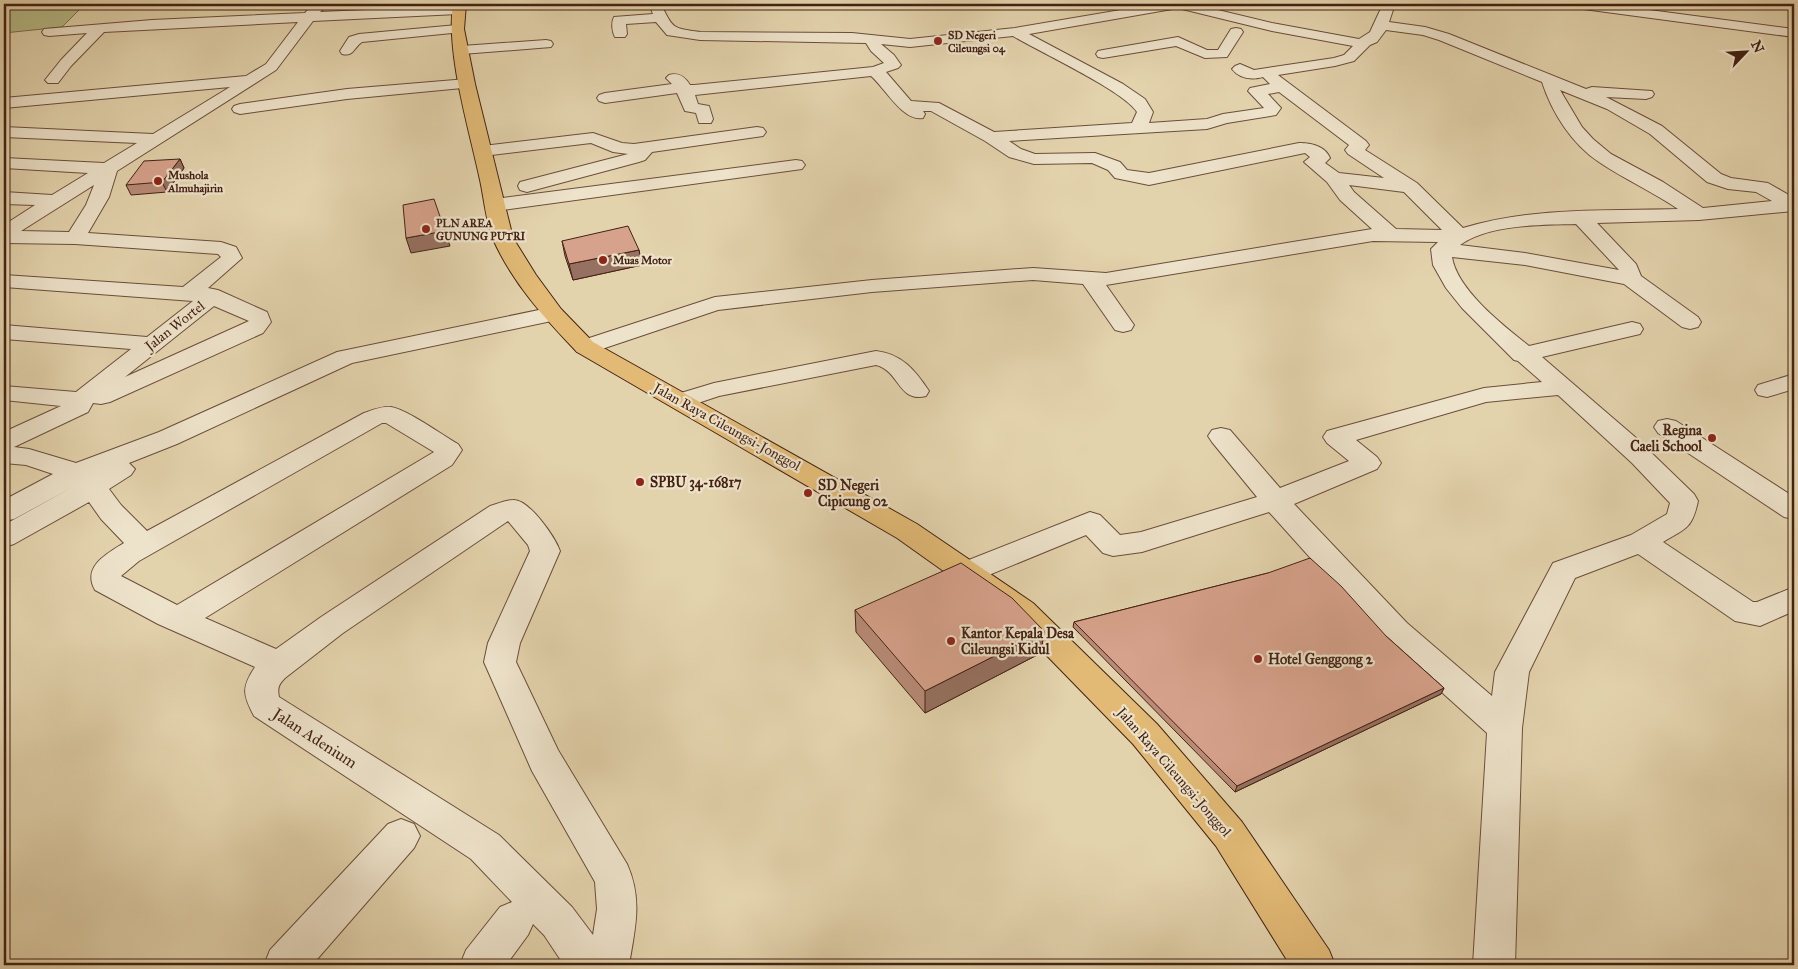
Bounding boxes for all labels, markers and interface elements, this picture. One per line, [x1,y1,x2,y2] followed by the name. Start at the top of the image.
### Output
[1720,28,1770,78] north arrow
[948,29,1006,56] place label: SD Negeri Cileungsi 04
[932,35,944,47] marker: SD Negeri Cileungsi 04
[1747,38,1768,56] text: N
[167,169,223,196] place label: Mushola Almuhajirin
[152,175,164,187] marker: Mushola Almuhajirin
[436,217,526,243] place label: PLN AREA GUNUNG PUTRI
[420,223,432,235] marker: PLN AREA GUNUNG PUTRI
[597,254,609,266] marker: Muas Motor
[613,254,672,267] place label: Muas Motor
[140,297,209,357] street label: Jalan Wortel
[648,378,804,476] street label: Jalan Raya Cileungsi-Jonggol
[1630,422,1703,455] place label: Regina Caeli School
[1706,432,1718,444] marker: Regina Caeli School
[650,474,742,492] place label: SPBU 34-16817
[634,476,646,488] marker: SPBU 34-16817
[818,477,889,511] place label: SD Negeri Cipicung 02
[802,487,814,499] marker: SD Negeri Cipicung 02
[961,625,1075,659] place label: Kantor Kepala Desa Cileungsi Kidul
[945,635,957,647] marker: Kantor Kepala Desa Cileungsi Kidul
[1268,651,1374,669] place label: Hotel Genggong 2
[1252,653,1264,665] marker: Hotel Genggong 2
[1111,702,1235,841] street label: Jalan Raya Cileungsi-Jonggol
[267,703,361,773] street label: Jalan Adenium

